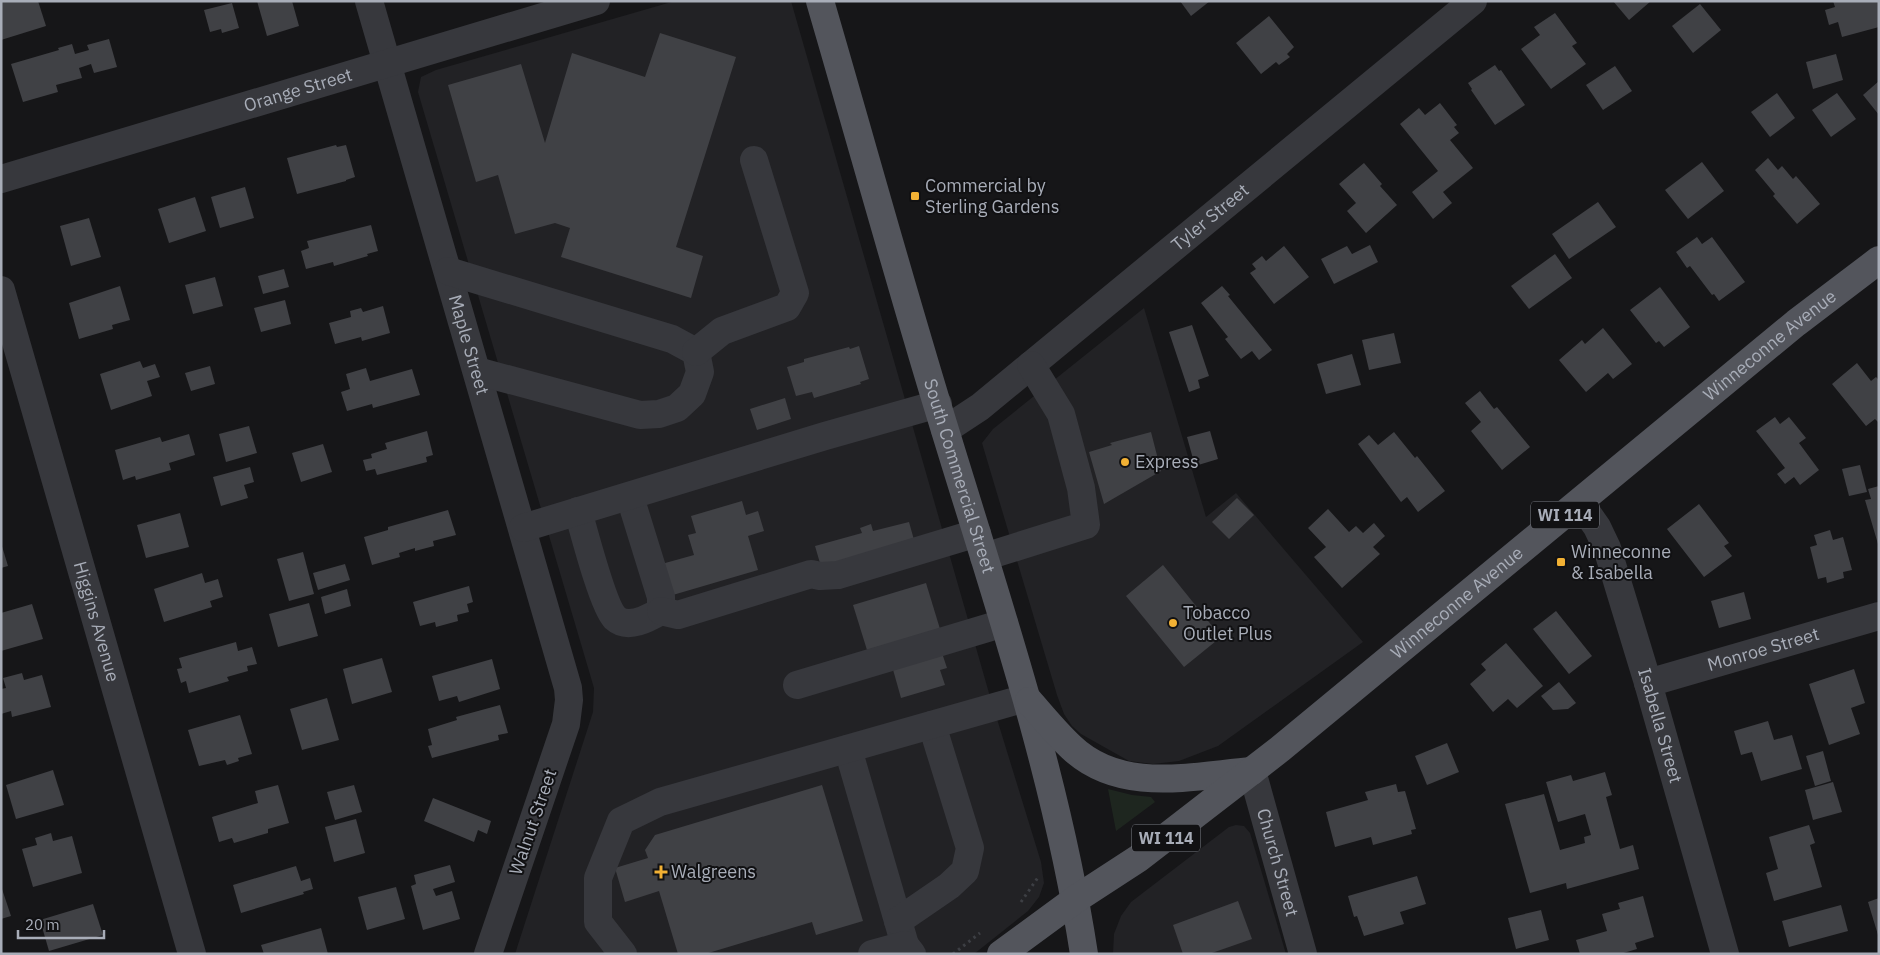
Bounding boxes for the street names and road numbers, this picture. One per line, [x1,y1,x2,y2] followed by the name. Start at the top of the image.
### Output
[241,63,355,117] street label: Orange Street
[1166,178,1253,256] street label: Tyler Street
[1698,284,1841,406] street label: Winneconne Avenue
[444,292,494,397] street label: Maple Street
[919,376,1001,576] street label: South Commercial Street
[1531,502,1599,528] road number: WI 114
[1386,541,1528,664] street label: Winneconne Avenue
[69,559,125,684] street label: Higgins Avenue
[1705,622,1822,676] street label: Monroe Street
[1633,665,1688,786] street label: Isabella Street
[504,766,561,878] street label: Walnut Street
[1252,806,1304,919] street label: Church Street
[1132,824,1200,851] road number: WI 114

